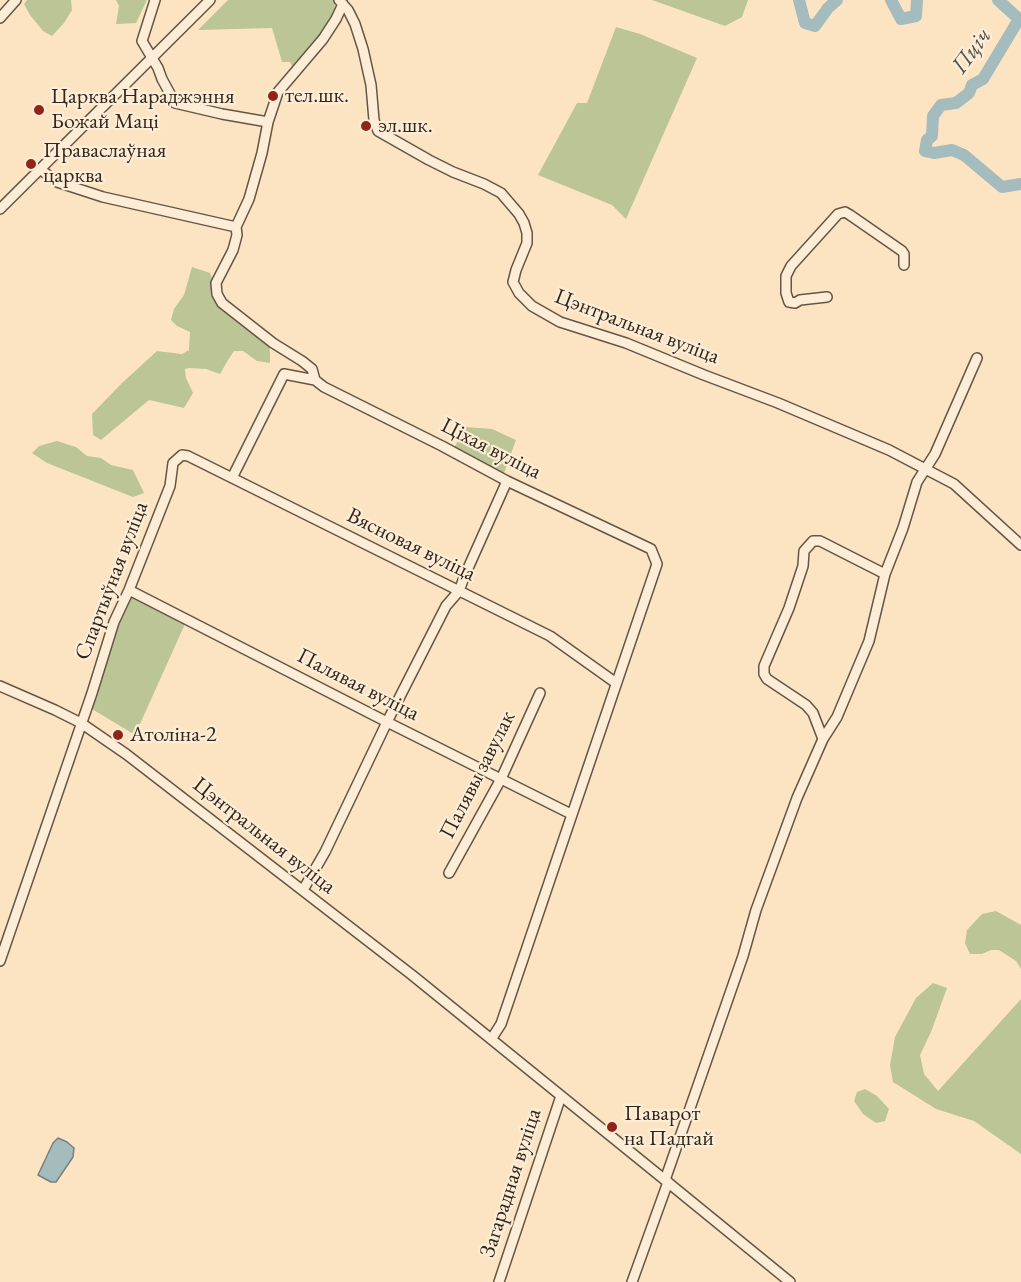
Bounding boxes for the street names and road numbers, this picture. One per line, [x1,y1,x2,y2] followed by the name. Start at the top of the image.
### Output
[551,283,723,371] street label: Цэнтральная вуліца
[437,413,545,485] street label: Ціхая вуліца
[70,498,154,664] street label: Спартыўная вуліца
[342,502,480,588] street label: Вясновая вуліца
[292,643,424,727] street label: Палявая вуліца
[435,707,521,843] street label: Палявы завулак
[187,772,341,900] street label: Цэнтральная вуліца
[475,1105,547,1261] street label: Загарадная вуліца

